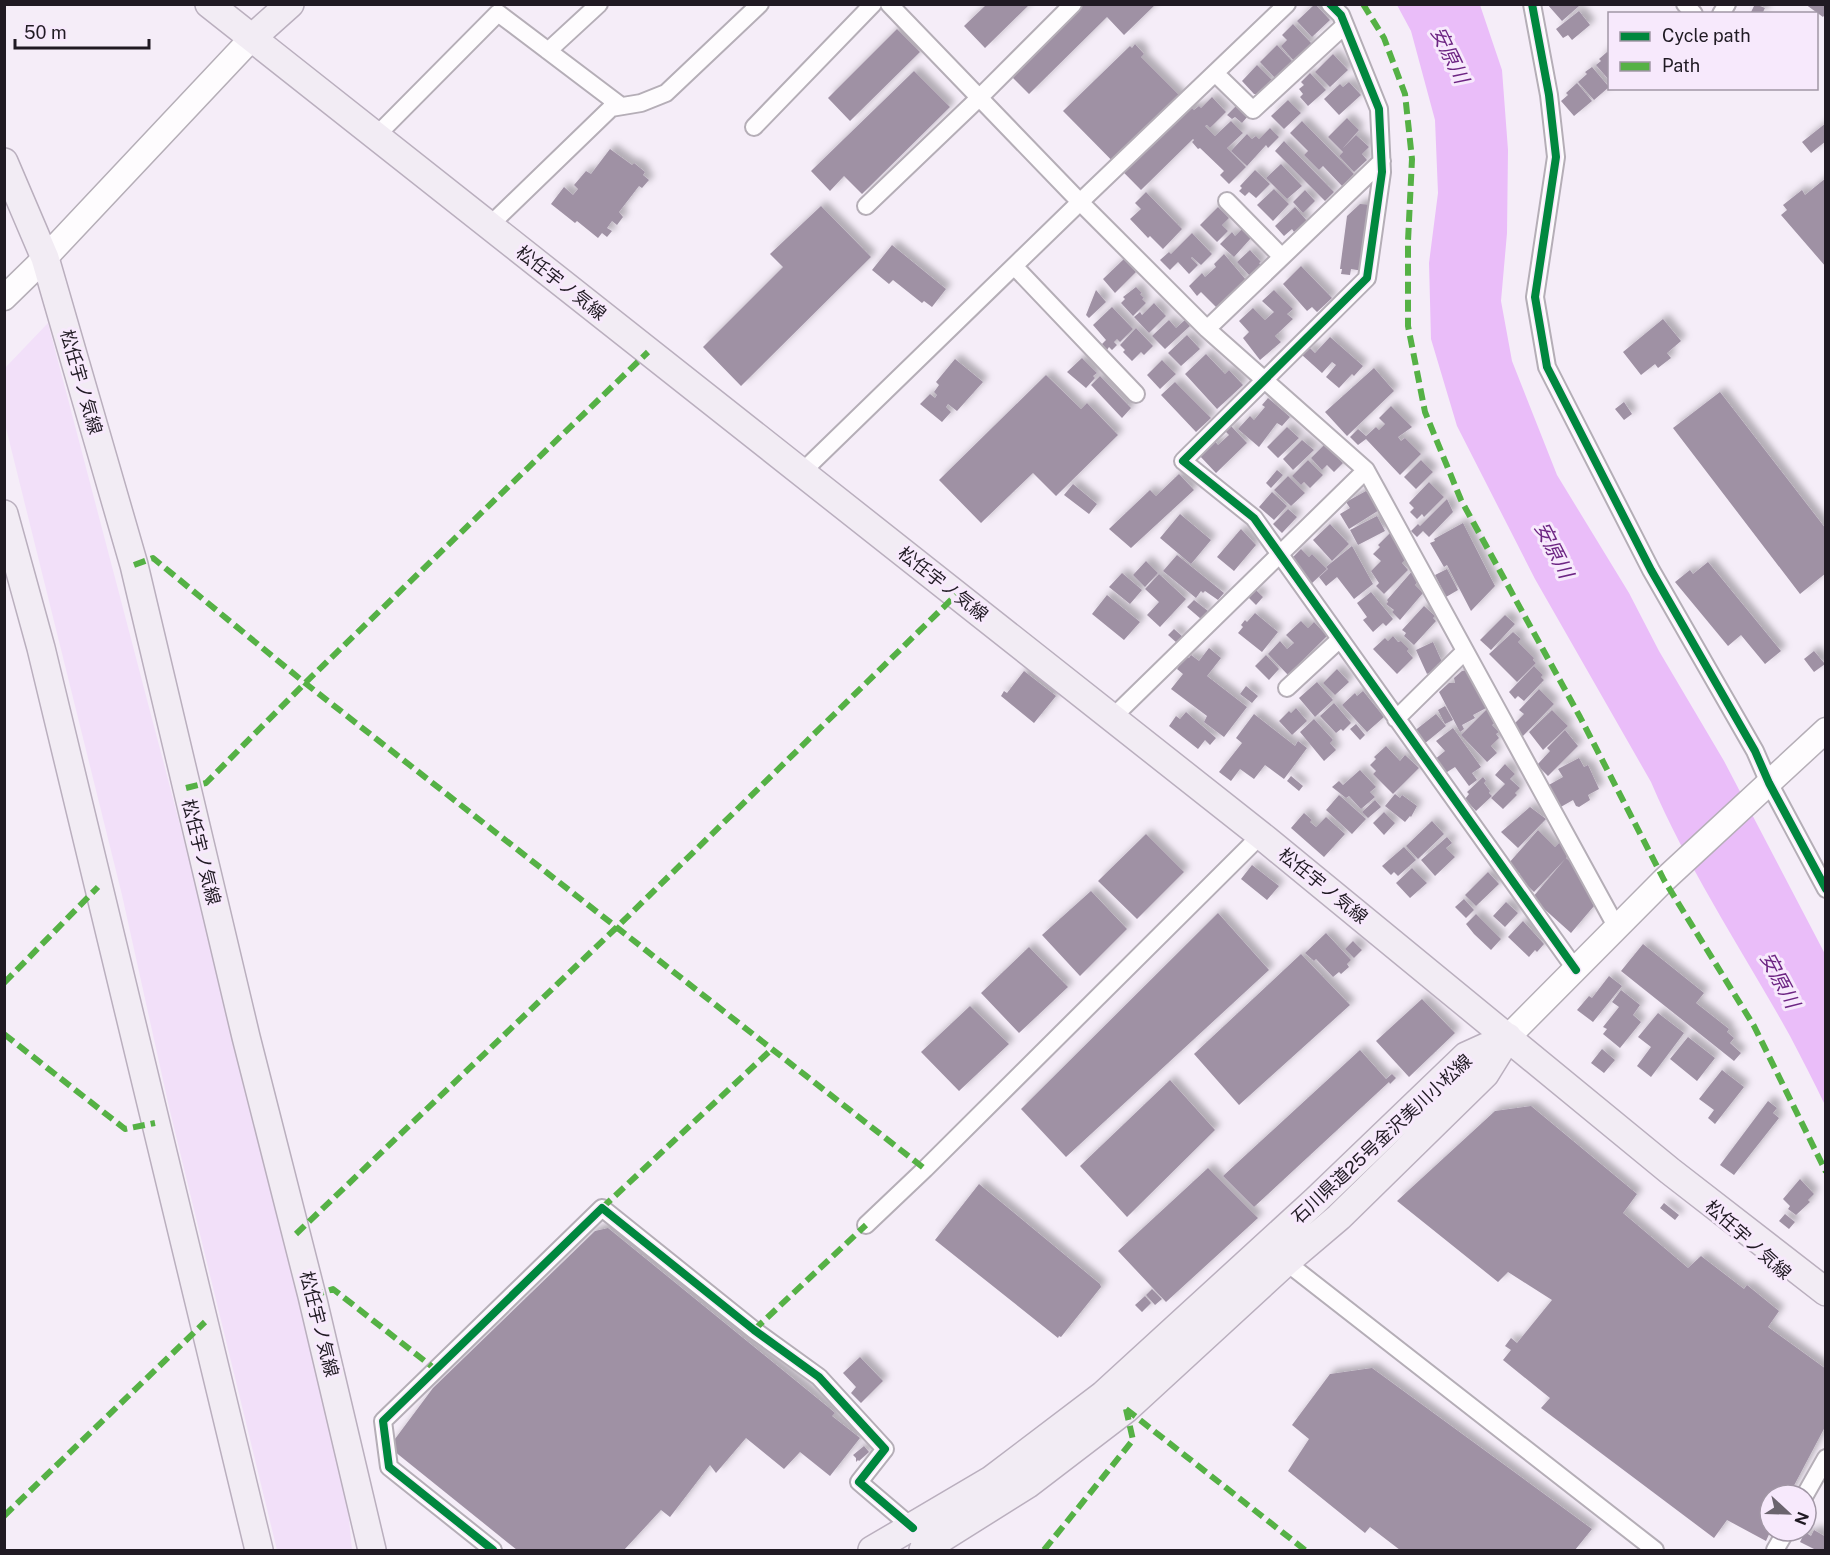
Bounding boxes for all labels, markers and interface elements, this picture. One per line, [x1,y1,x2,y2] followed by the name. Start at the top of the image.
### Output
[15,12,148,50] scale bar
[1608,12,1818,90] legend
[24,22,67,43] text: 50 m
[1426,23,1475,89] water label: 安原川
[1662,25,1751,46] text: Cycle path
[1662,55,1700,76] text: Path
[512,241,610,324] street label: 松任宇ノ気線
[57,327,106,437] street label: 松任宇ノ気線
[1530,518,1579,584] water label: 安原川
[894,542,992,625] street label: 松任宇ノ気線
[178,797,225,907] street label: 松任宇ノ気線
[1275,843,1372,928] street label: 松任宇ノ気線
[1755,948,1806,1014] water label: 安原川
[1287,1050,1476,1228] street label: 石川県道25号金沢美川小松線
[1701,1196,1795,1284] street label: 松任宇ノ気線
[296,1269,343,1379] street label: 松任宇ノ気線
[1758,1483,1818,1543] north arrow
[1790,1509,1813,1528] text: N

